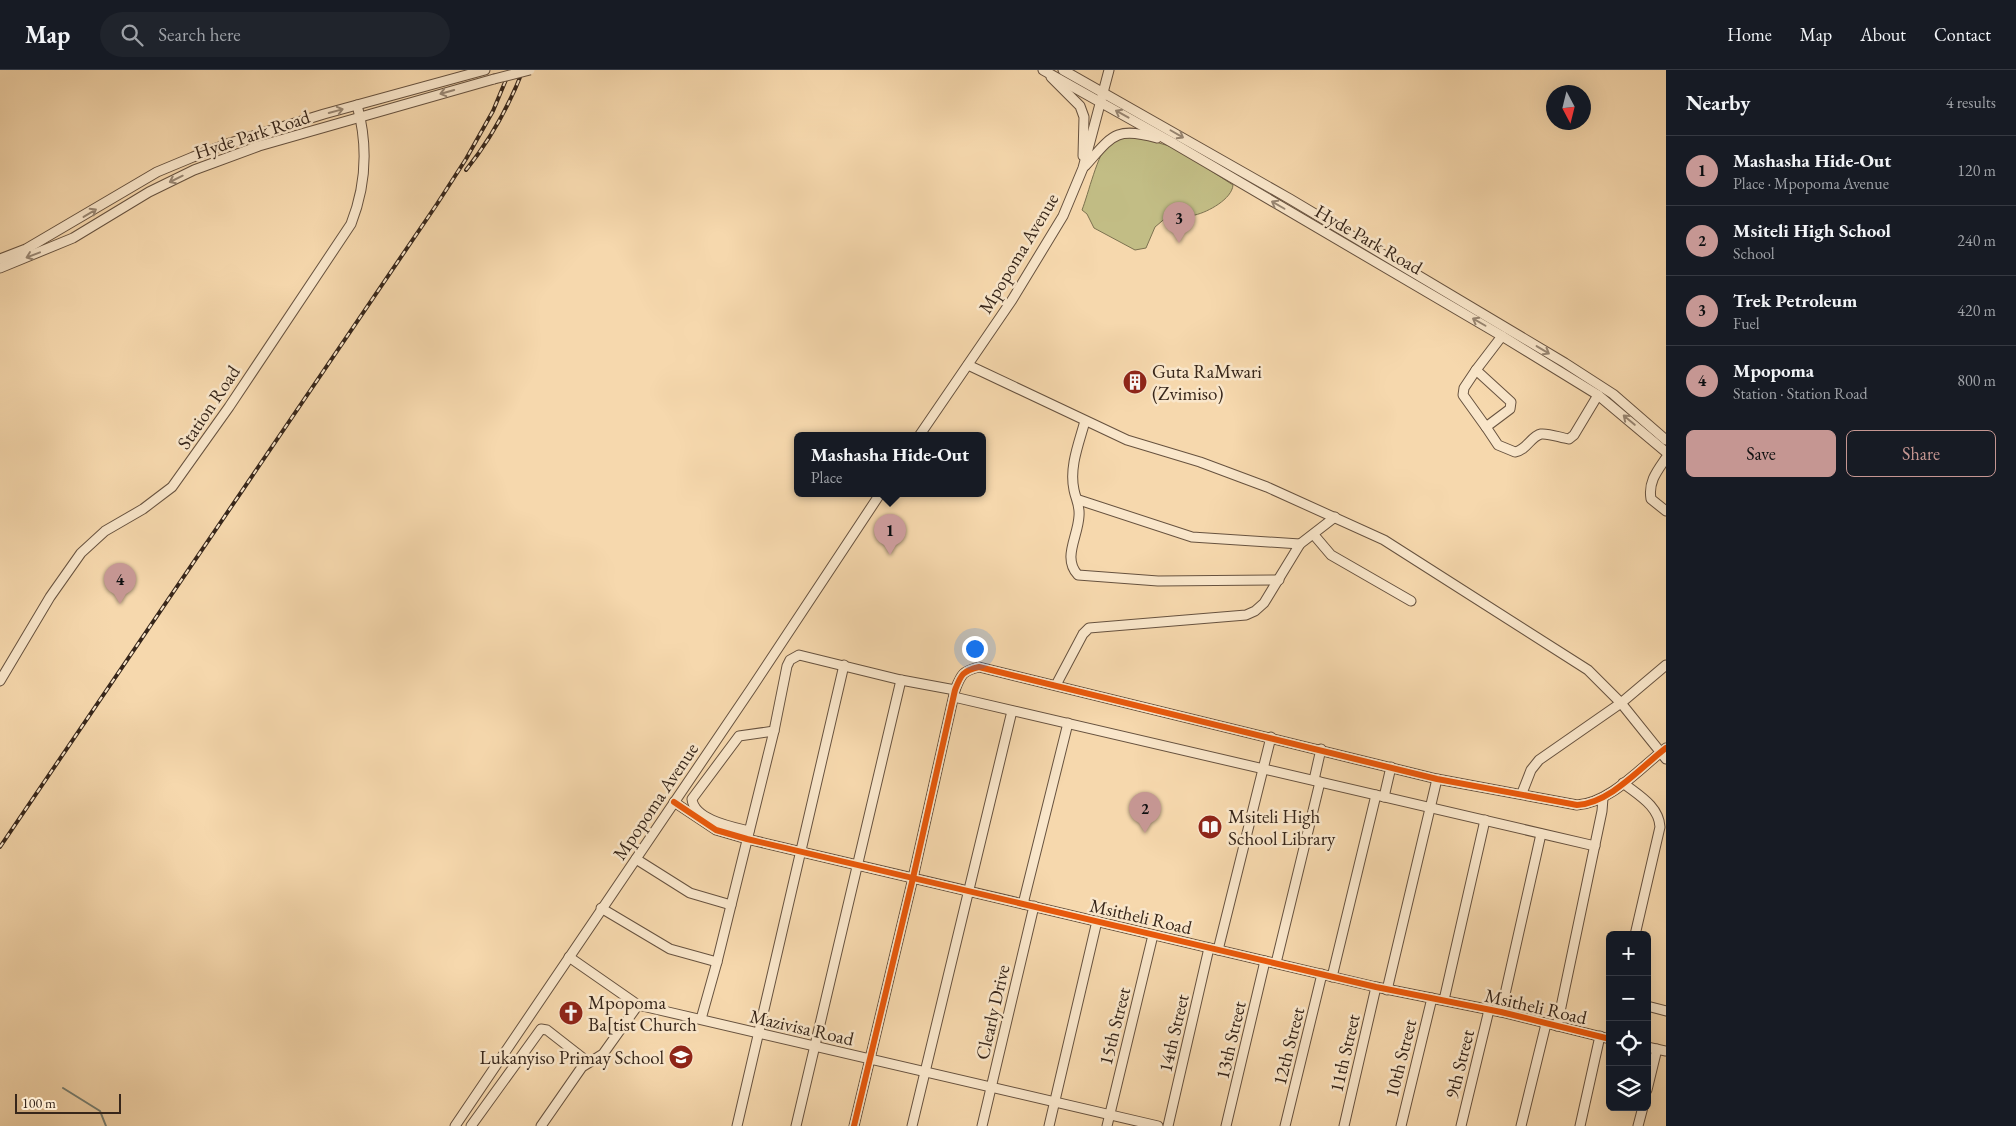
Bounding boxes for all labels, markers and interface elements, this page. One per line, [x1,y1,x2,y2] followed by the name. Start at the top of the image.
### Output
[100,12,450,57] search box
[25,19,70,50] text: Map
[118,21,146,49] icon: search
[158,22,241,47] text: Search here
[1727,23,1772,46] text: Home
[1800,23,1832,46] text: Map
[1860,23,1906,46] text: About
[1934,23,1991,46] text: Contact
[1546,85,1591,130] north arrow
[439,88,455,98] one-way arrow
[1686,89,1750,116] text: Nearby
[1946,92,1996,113] text: 4 results
[191,104,313,165] street label: Hyde Park Road
[327,106,343,115] one-way arrow
[1116,109,1130,119] one-way arrow
[1169,129,1183,139] one-way arrow
[1733,148,1891,173] text: Mashasha Hide-Out
[1698,160,1706,181] text: 1
[1957,160,1996,181] text: 120 m
[1733,173,1889,194] text: Place · Mpopoma Avenue
[169,174,184,184] one-way arrow
[973,188,1064,318] street label: Mpopoma Avenue
[1271,199,1286,209] one-way arrow
[1311,199,1427,280] street label: Hyde Park Road
[1163,202,1195,243] pin: 3
[82,207,96,217] one-way arrow
[1733,218,1891,243] text: Msiteli High School
[1698,230,1706,251] text: 2
[1957,230,1996,251] text: 240 m
[1733,243,1775,264] text: School
[26,251,41,261] one-way arrow
[1733,288,1857,313] text: Trek Petroleum
[1698,300,1706,321] text: 3
[1957,300,1996,321] text: 420 m
[1733,313,1760,334] text: Fuel
[1471,317,1486,327] one-way arrow
[1535,345,1549,355] one-way arrow
[1733,358,1814,383] text: Mpopoma
[1152,359,1262,406] place label: Guta RaMwari (Zvimiso)
[171,360,246,454] street label: Station Road
[1122,369,1148,395] building icon: Guta RaMwari (Zvimiso)
[1698,370,1706,391] text: 4
[1957,370,1996,391] text: 800 m
[1733,383,1868,404] text: Station · Station Road
[1623,415,1636,426] one-way arrow
[1686,430,1836,477] button: Save
[1846,430,1996,477] button: Share
[794,432,986,497] popup
[811,442,969,467] text: Mashasha Hide-Out
[811,467,842,488] text: Place
[874,514,906,555] pin: 1
[104,563,136,604] pin: 4
[962,636,988,662] your location
[607,738,704,865] street label: Mpopoma Avenue
[1129,792,1161,833] pin: 2
[1228,804,1336,851] place label: Msiteli High School Library
[1197,814,1223,840] library icon: Msiteli High School Library
[1087,893,1195,940] street label: Msitheli Road
[1606,931,1651,1111] map controls
[1606,931,1651,976] button: +
[969,962,1016,1062] street label: Clearly Drive
[1606,976,1651,1021] button: −
[1482,983,1590,1030] street label: Msitheli Road
[1093,984,1136,1068] street label: 15th Street
[588,990,697,1037] place label: Mpopoma Ba[tist Church
[1152,992,1195,1075] street label: 14th Street
[1209,999,1252,1082] street label: 13th Street
[558,1000,584,1026] church icon: Mpopoma Ba[tist Church
[747,1003,857,1052] street label: Mazivisa Road
[1267,1004,1310,1088] street label: 12th Street
[1323,1012,1366,1095] street label: 11th Street
[1379,1016,1422,1100] street label: 10th Street
[1606,1021,1651,1066] button: locate
[1439,1027,1480,1101] street label: 9th Street
[668,1044,694,1070] school or university icon: Lukanyiso Primay School
[480,1045,664,1070] place label: Lukanyiso Primay School
[1606,1066,1651,1111] button: layers
[15,1091,121,1114] scale bar
[22,1094,56,1112] text: 100 m

